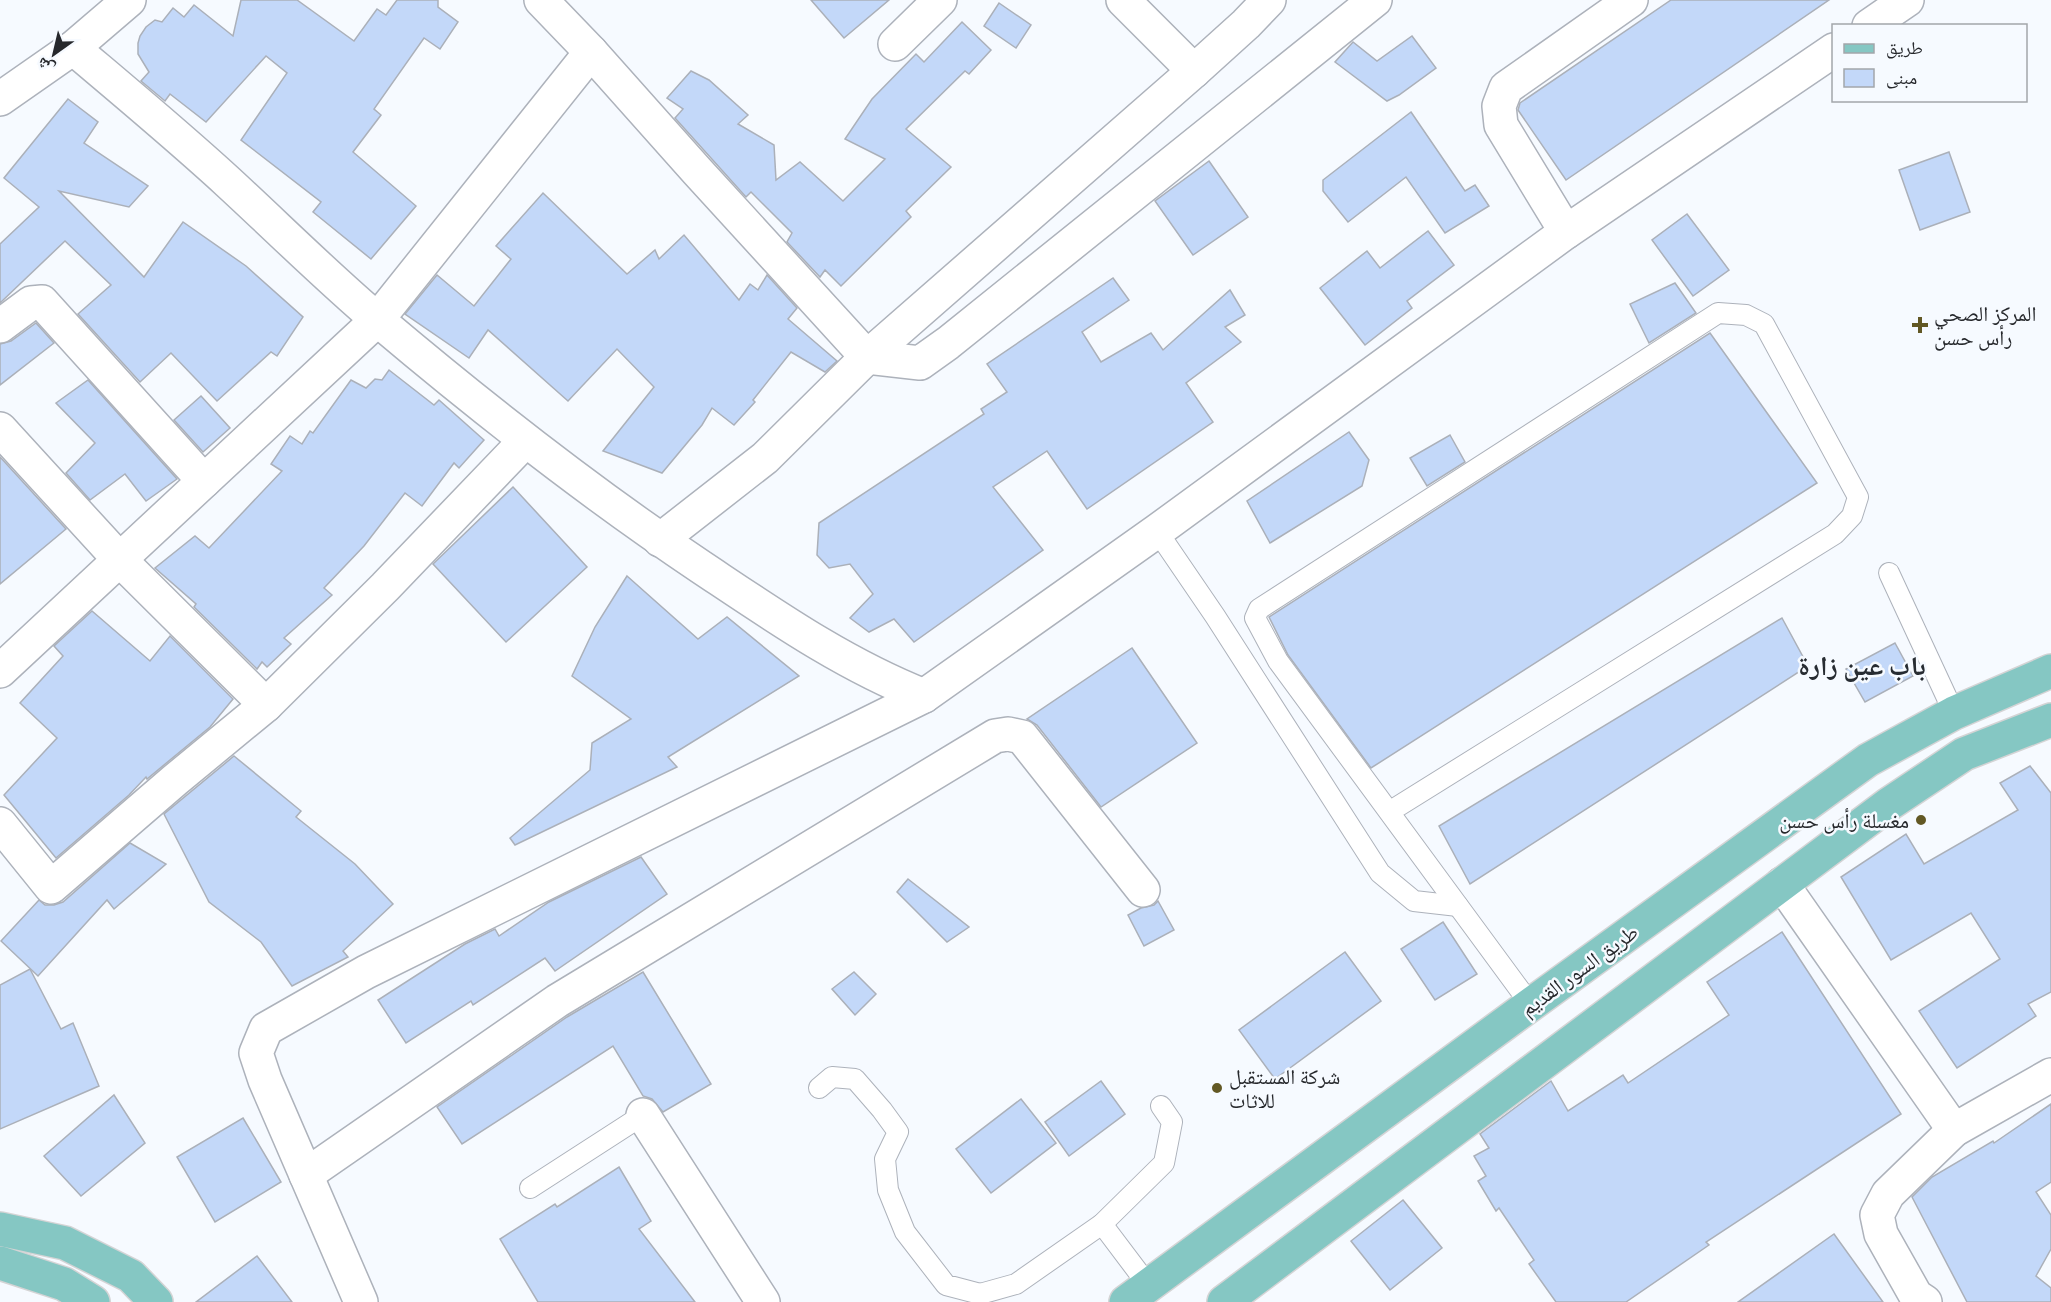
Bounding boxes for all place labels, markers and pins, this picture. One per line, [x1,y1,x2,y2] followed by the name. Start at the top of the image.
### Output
[1934,300,2036,351] place label: المركز الصحي رأس حسن
[1911,316,1929,334] marker: المركز الصحي رأس حسن
[1779,807,1909,834] place label: مغسلة رأس حسن
[1914,813,1928,827] marker: مغسلة رأس حسن
[1229,1063,1340,1114] place label: شركة المستقبل للاثات
[1210,1081,1224,1095] marker: شركة المستقبل للاثات

